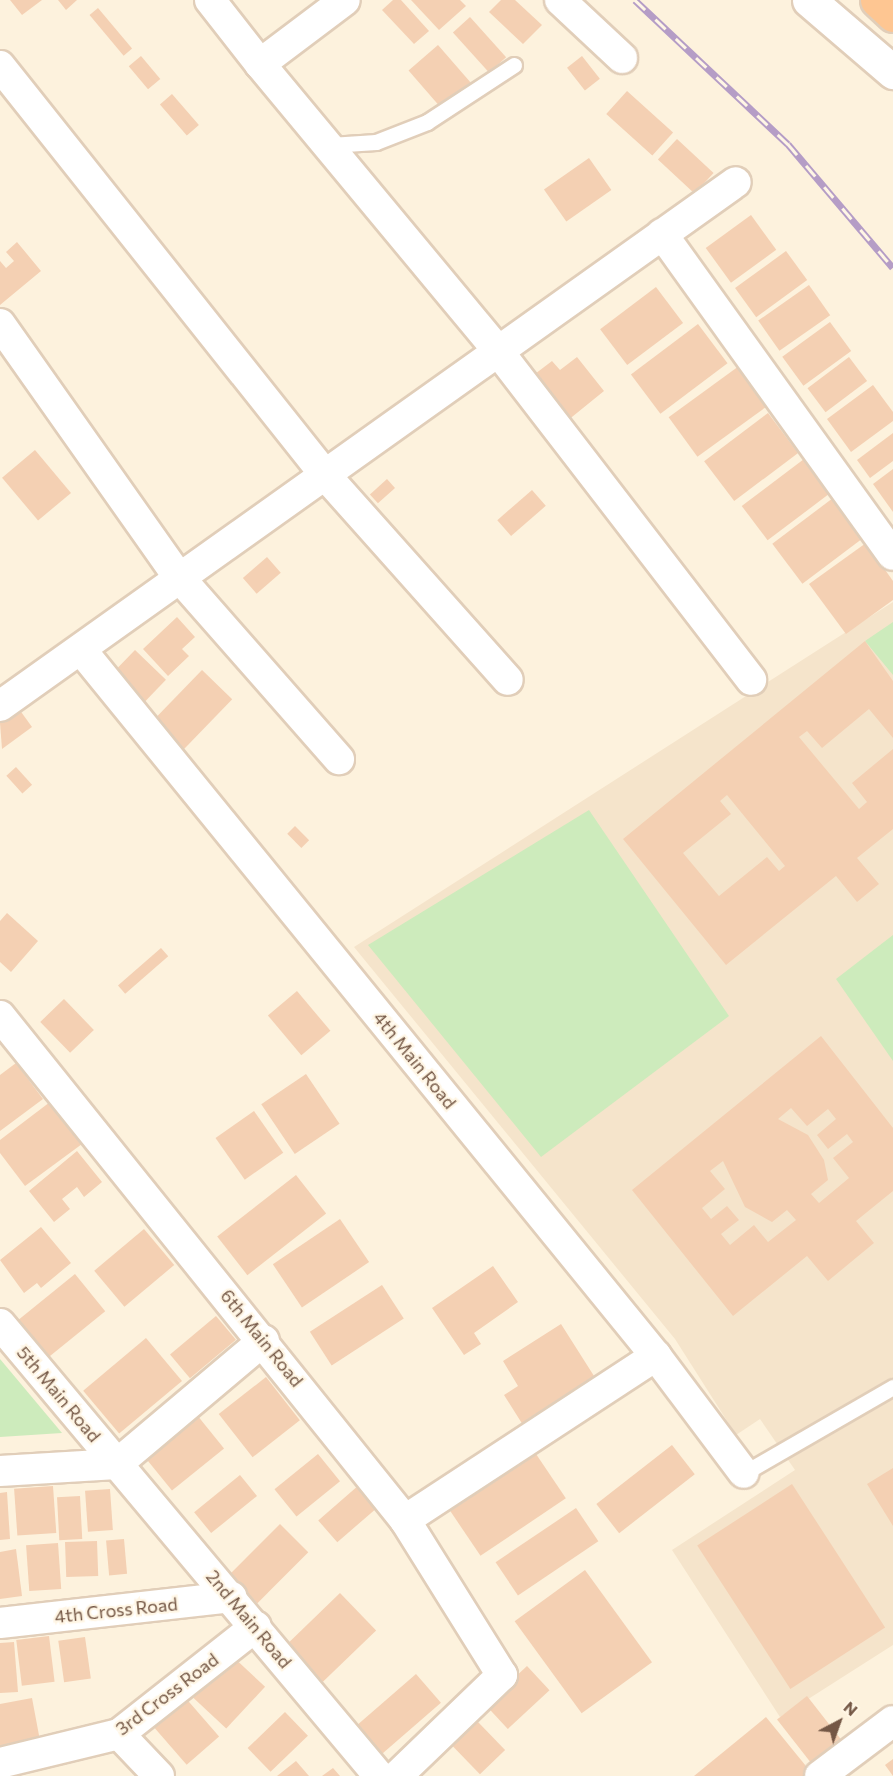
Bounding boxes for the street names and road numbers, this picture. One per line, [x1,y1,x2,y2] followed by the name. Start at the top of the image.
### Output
[369,1007,461,1113] street label: 4th Main Road
[216,1285,308,1391] street label: 6th Main Road
[13,1342,105,1446] street label: 5th Main Road
[202,1566,296,1672] street label: 2nd Main Road
[53,1593,179,1627] street label: 4th Cross Road
[112,1648,222,1740] street label: 3rd Cross Road

